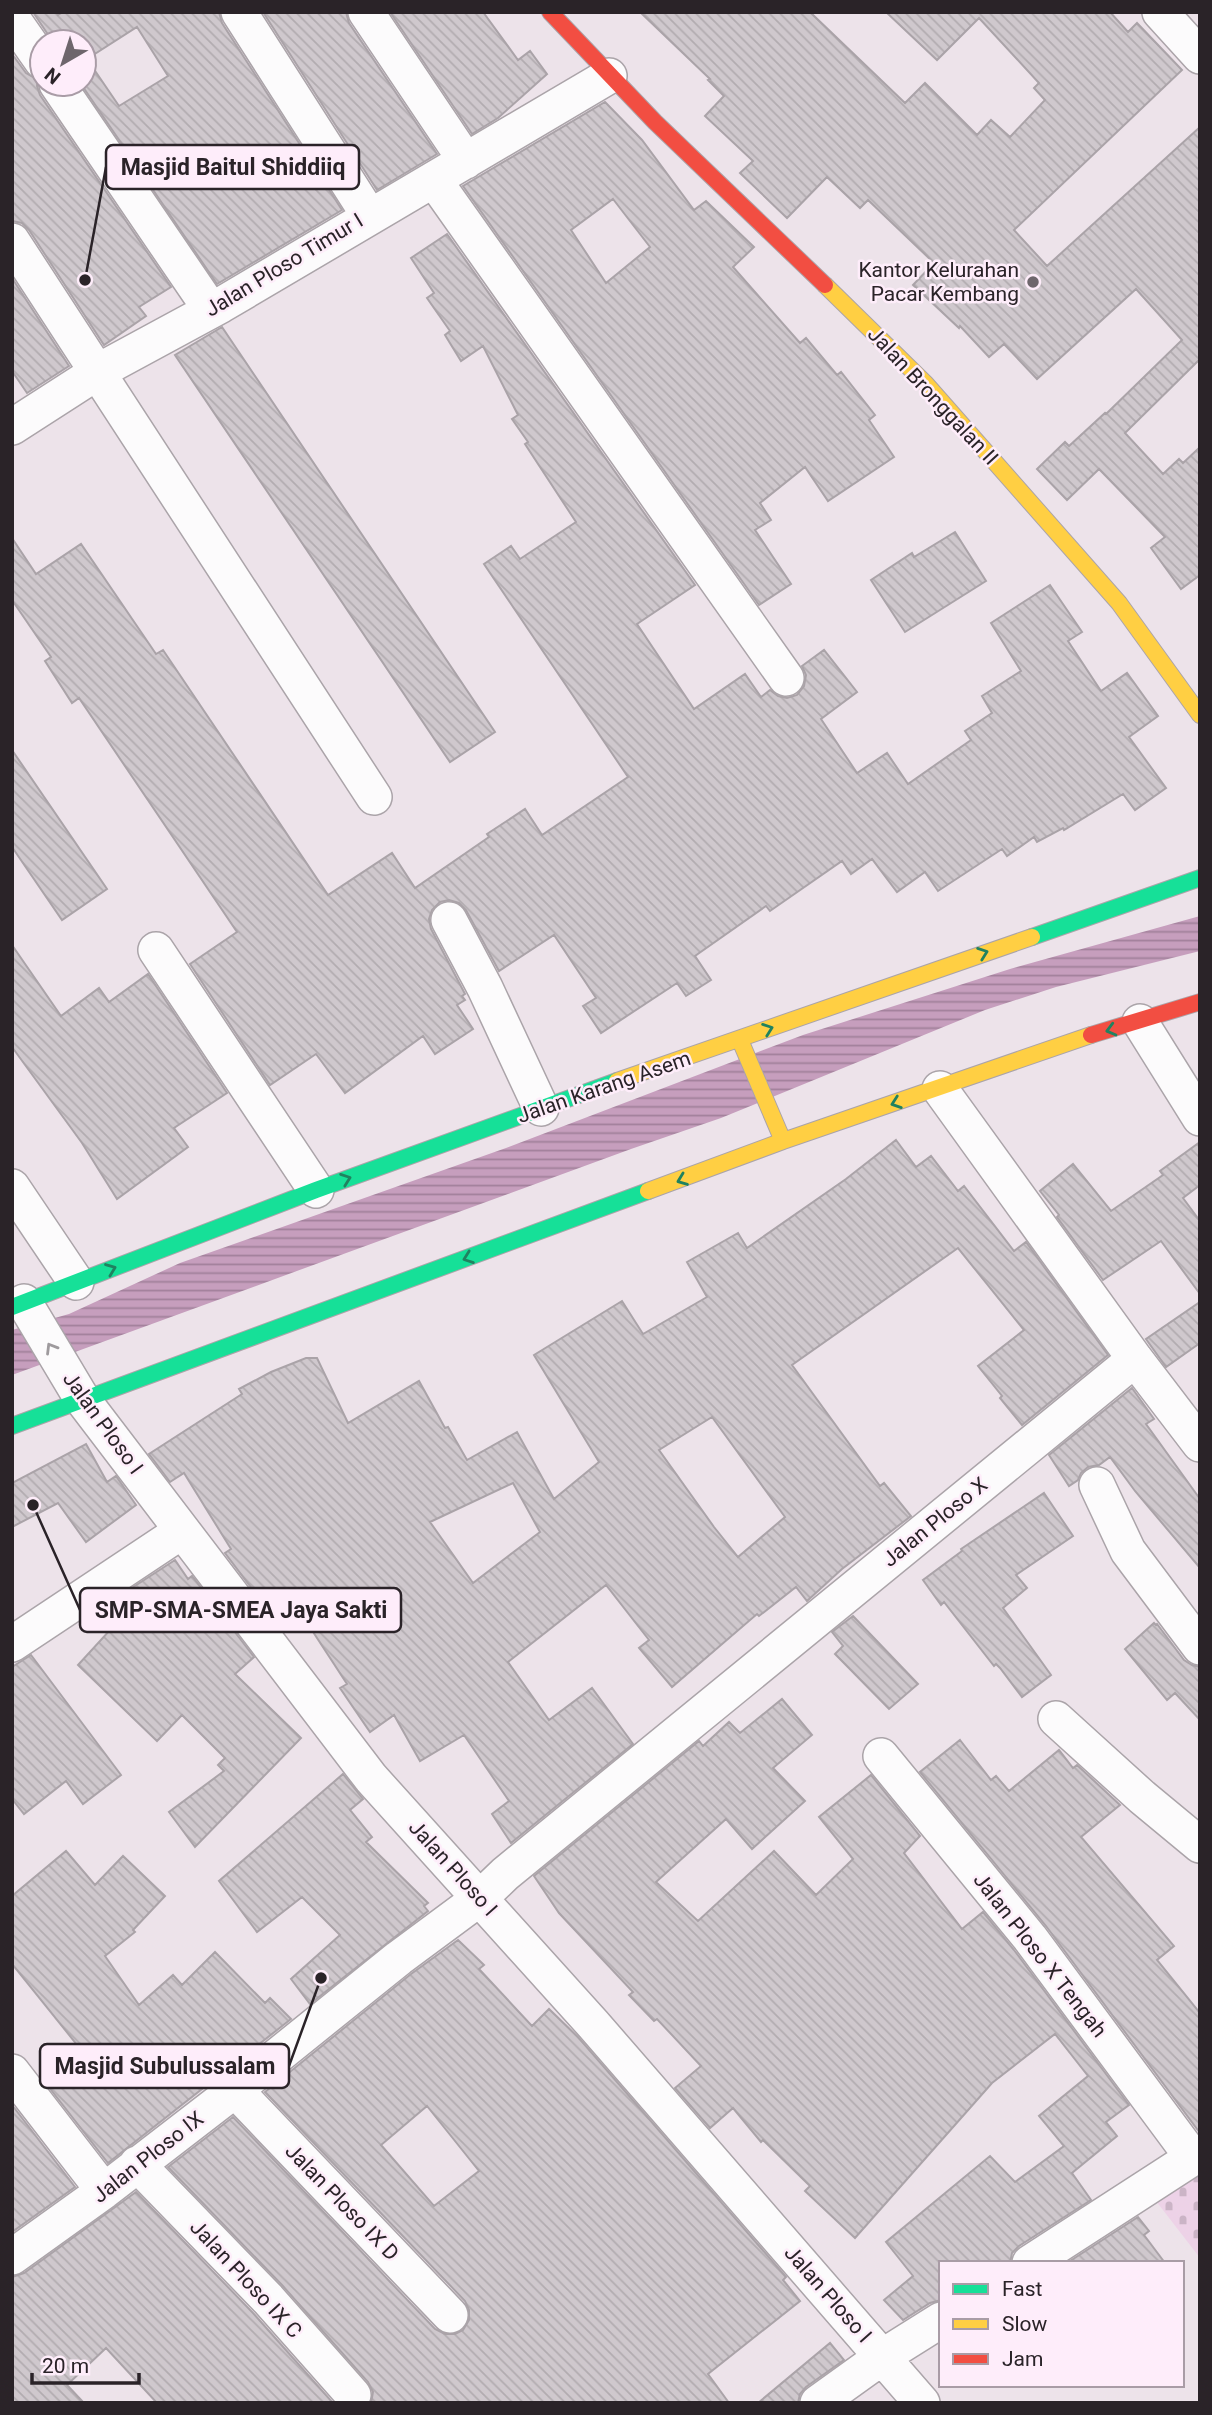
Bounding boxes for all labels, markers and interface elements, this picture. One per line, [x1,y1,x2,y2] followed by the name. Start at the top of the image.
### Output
[28,28,98,98] north arrow
[40,63,65,89] text: N
[106,145,359,189] callout: Masjid Baitul Shiddiiq
[121,154,345,181] text: Masjid Baitul Shiddiiq
[201,208,367,322] street label: Jalan Ploso Timur I
[858,258,1019,306] place label: Kantor Kelurahan Pacar Kembang
[1025,274,1041,290] marker: Kantor Kelurahan Pacar Kembang
[863,322,1003,470] street label: Jalan Bronggalan II
[976,947,988,961] one-way arrow
[1105,1021,1117,1036] one-way arrow
[762,1023,774,1037] one-way arrow
[514,1046,694,1128] street label: Jalan Karang Asem
[890,1095,902,1110] one-way arrow
[676,1171,688,1185] one-way arrow
[340,1174,352,1188] one-way arrow
[463,1250,475,1264] one-way arrow
[104,1263,116,1277] one-way arrow
[46,1343,59,1356] one-way arrow
[58,1367,148,1479] street label: Jalan Ploso I
[878,1472,992,1572] street label: Jalan Ploso X
[80,1588,401,1632] callout: SMP-SMA-SMEA Jaya Sakti
[95,1597,387,1624] text: SMP-SMA-SMEA Jaya Sakti
[404,1815,502,1921] street label: Jalan Ploso I
[968,1868,1112,2042] street label: Jalan Ploso X Tengah
[40,2044,289,2088] callout: Masjid Subulussalam
[54,2053,276,2080] text: Masjid Subulussalam
[88,2106,208,2208] street label: Jalan Ploso IX
[280,2139,404,2265] street label: Jalan Ploso IX D
[185,2215,307,2343] street label: Jalan Ploso IX C
[779,2241,877,2347] street label: Jalan Ploso I
[939,2261,1184,2387] legend
[1002,2277,1043,2301] text: Fast
[1002,2312,1048,2336] text: Slow
[32,2342,138,2386] scale bar
[1002,2347,1043,2371] text: Jam
[42,2354,89,2378] text: 20 m

